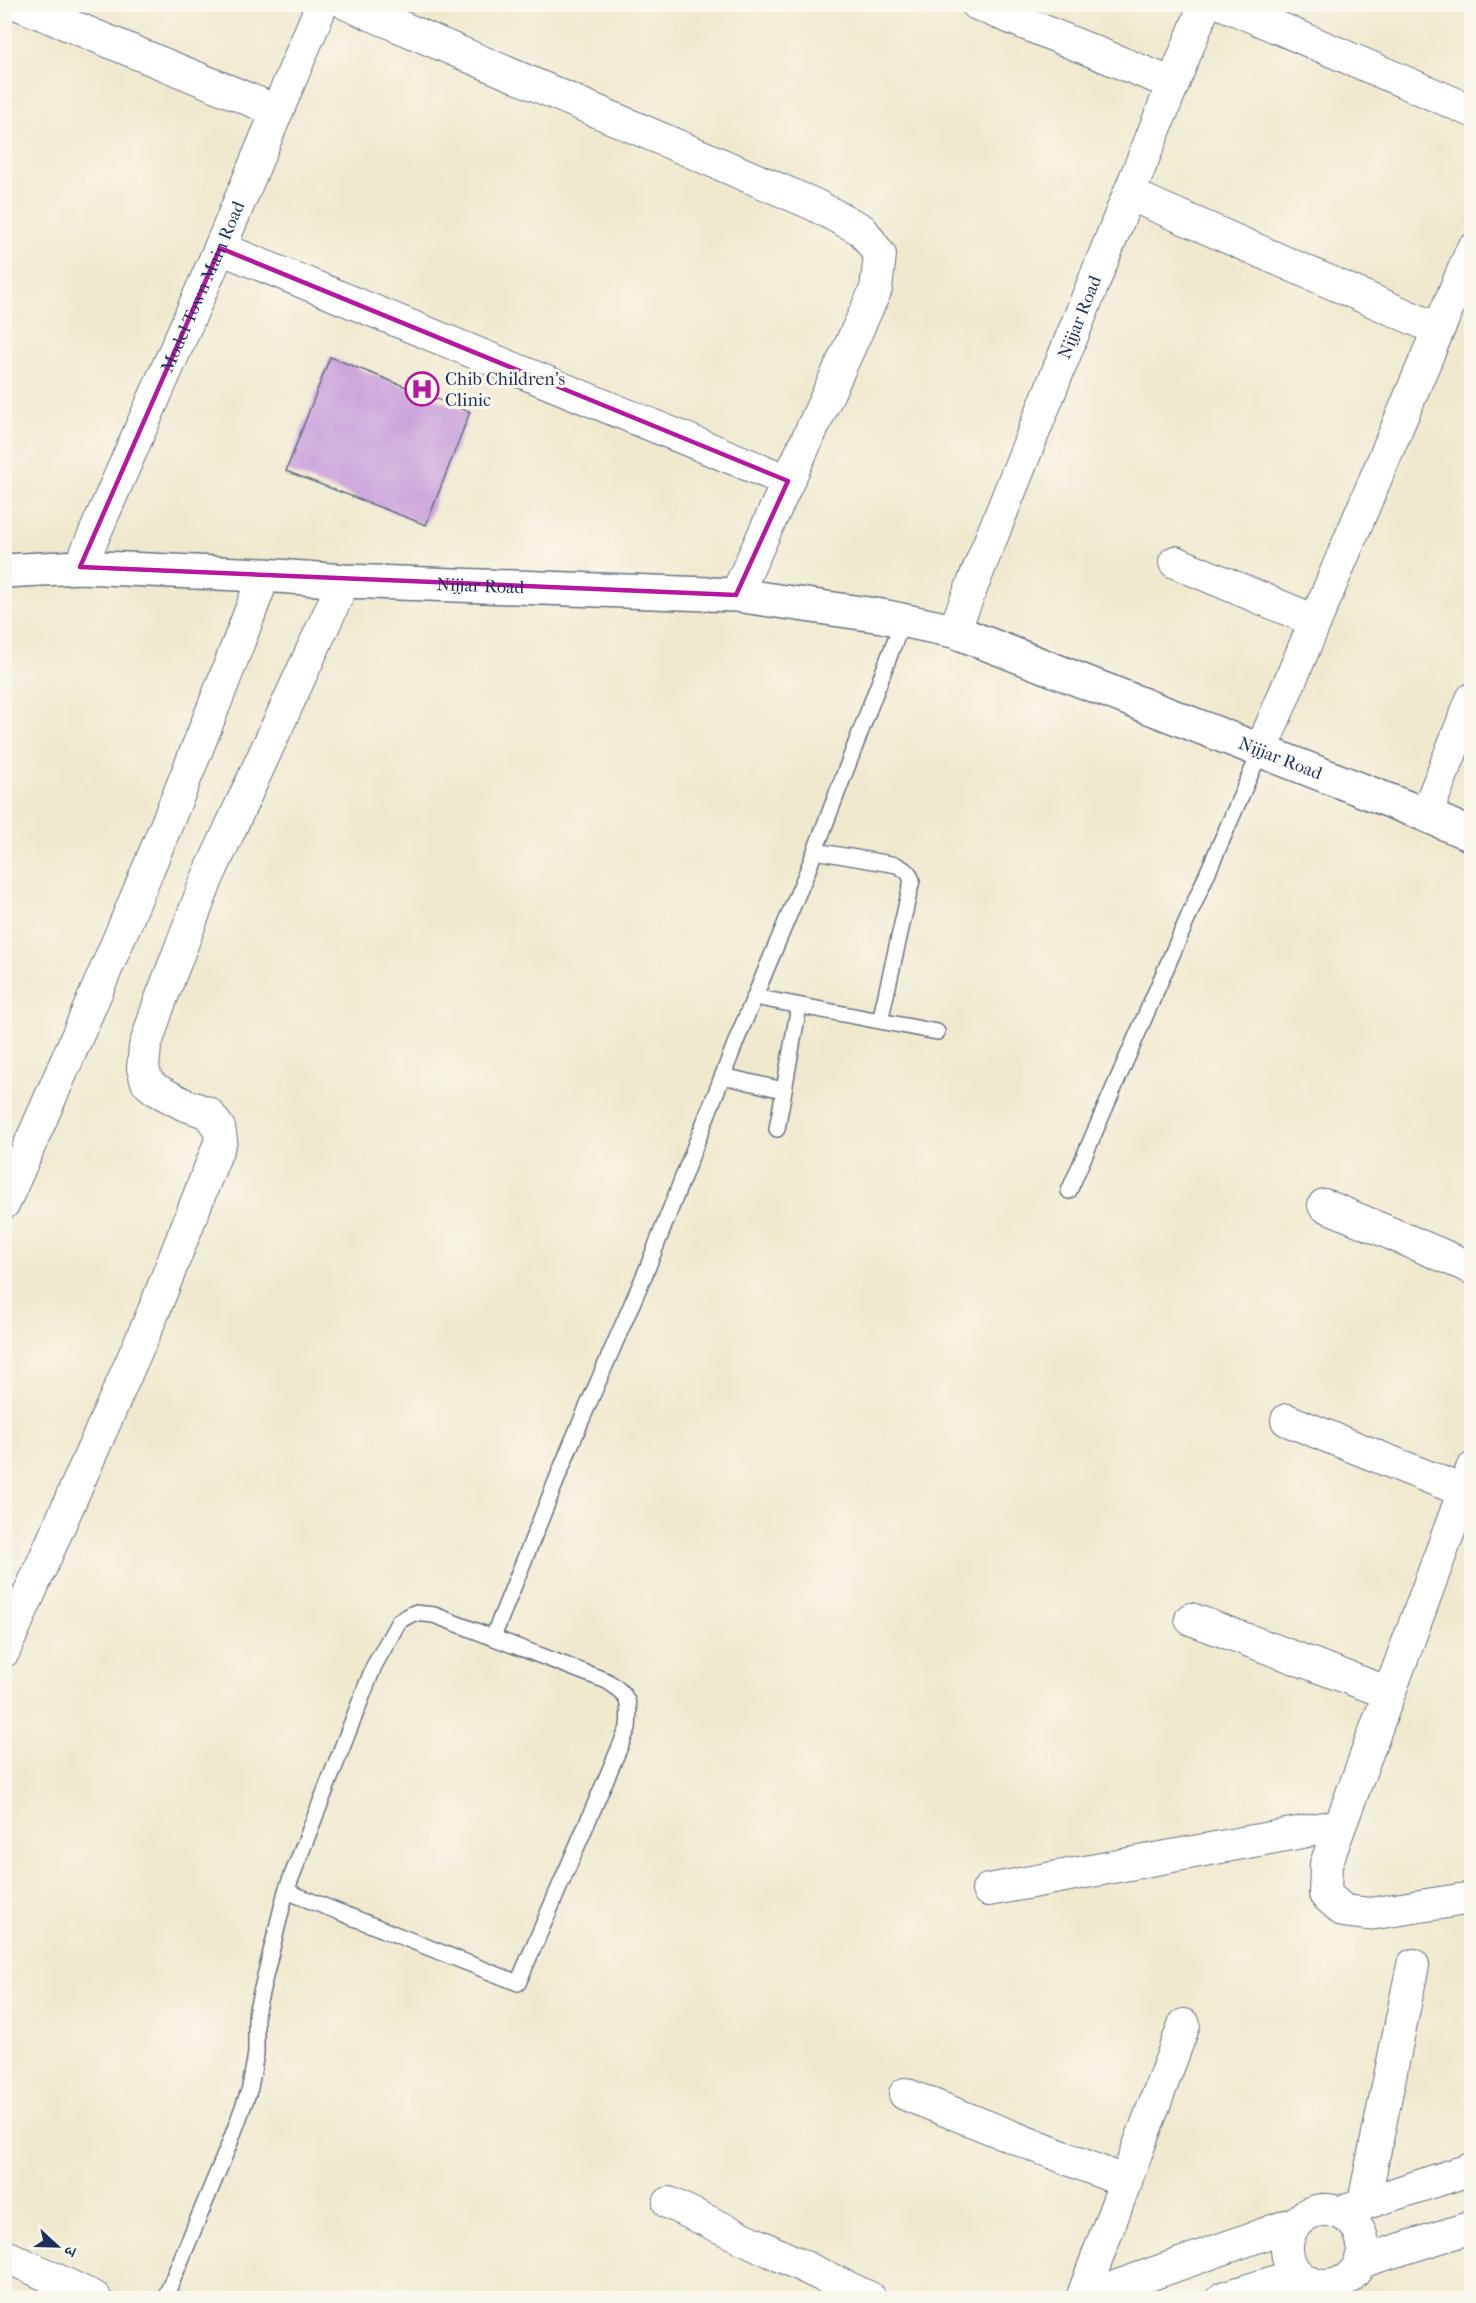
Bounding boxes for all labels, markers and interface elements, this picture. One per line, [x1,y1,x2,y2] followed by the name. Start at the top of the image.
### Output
[157,198,249,376] street label: Model Town Main Road
[1054,273,1106,362] street label: Nijjar Road
[445,369,565,411] place label: Chib Children's Clinic
[404,371,440,407] hospital icon: Chib Children's Clinic
[436,574,525,598] street label: Nijjar Road
[1235,733,1325,784] street label: Nijjar Road
[27,2216,87,2276] north arrow
[59,2243,81,2260] text: उ

